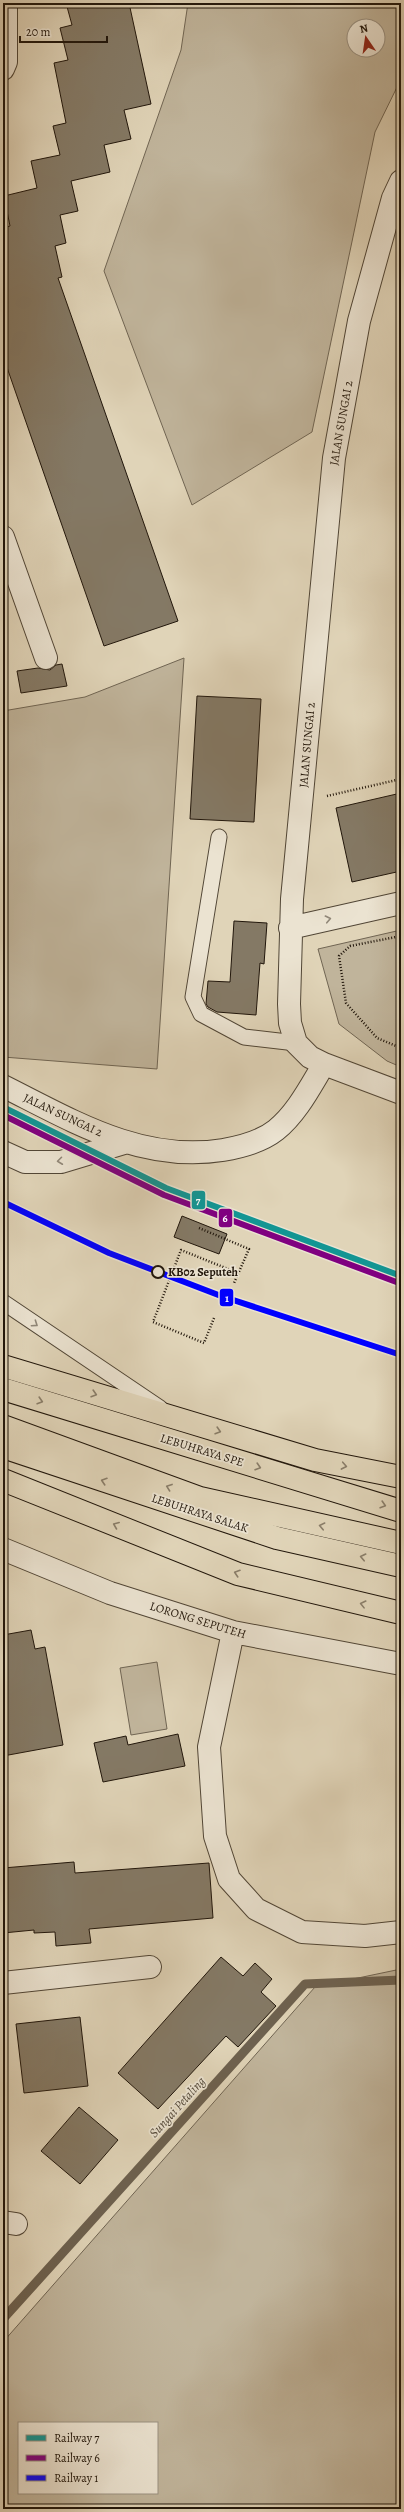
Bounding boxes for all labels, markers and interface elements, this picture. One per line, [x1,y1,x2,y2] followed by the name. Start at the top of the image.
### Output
[20,18,107,44] scale bar
[346,18,386,58] north arrow
[358,21,369,37] text: N
[26,24,50,40] text: 20 m
[326,379,356,467] street label: JALAN SUNGAI 2
[295,701,319,788] street label: JALAN SUNGAI 2
[325,916,332,924] one-way arrow
[21,1090,106,1141] street label: JALAN SUNGAI 2
[56,1157,63,1166] one-way arrow
[191,1190,206,1210] line badge: 7
[196,1193,201,1208] text: 7
[218,1208,233,1228] line badge: 6
[222,1211,228,1226] text: 6
[168,1264,239,1280] place label: KB02 Seputeh
[151,1265,165,1279] marker: KB02 Seputeh
[219,1288,234,1307] line badge: 1
[225,1291,229,1306] text: 1
[31,1319,38,1327] one-way arrow
[90,1389,97,1398] one-way arrow
[37,1396,44,1405] one-way arrow
[215,1426,222,1435] one-way arrow
[158,1430,246,1470] street label: LEBUHRAYA SPE
[340,1461,347,1469] one-way arrow
[255,1462,262,1471] one-way arrow
[101,1477,108,1485] one-way arrow
[165,1484,172,1492] one-way arrow
[150,1490,251,1536] street label: LEBUHRAYA SALAK
[379,1500,386,1509] one-way arrow
[113,1522,121,1530] one-way arrow
[319,1522,325,1530] one-way arrow
[360,1554,366,1562] one-way arrow
[234,1569,241,1578] one-way arrow
[148,1598,248,1642] street label: LORONG SEPUTEH
[360,1600,367,1609] one-way arrow
[145,2073,209,2141] water label: Sungai Petaling
[18,2422,158,2494] legend
[54,2430,100,2446] text: Railway 7
[54,2450,100,2466] text: Railway 6
[54,2470,98,2486] text: Railway 1

